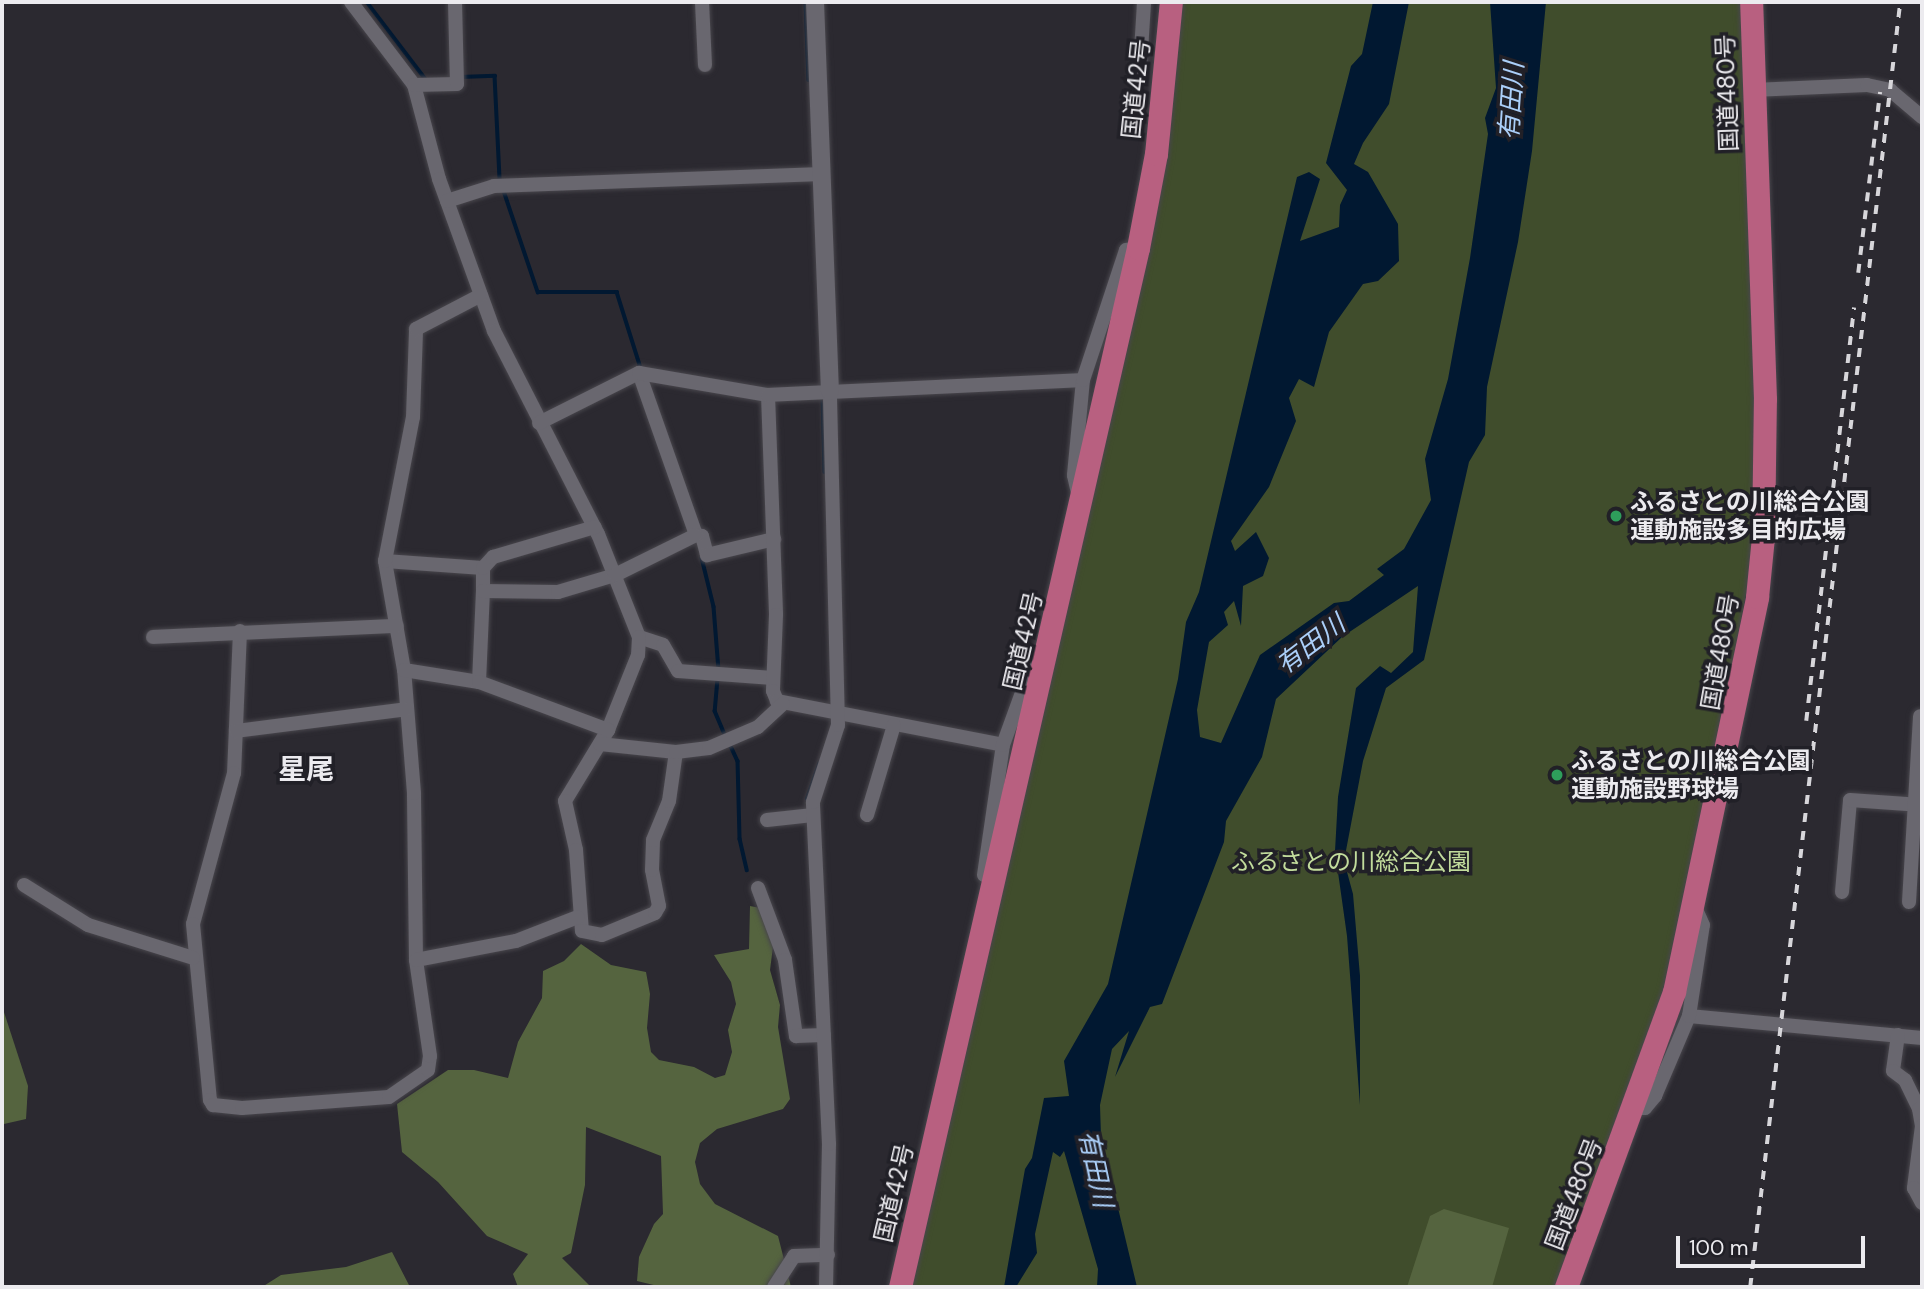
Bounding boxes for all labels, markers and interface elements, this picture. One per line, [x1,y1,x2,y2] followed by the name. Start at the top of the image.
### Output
[1711,34,1743,152] street label: 国道480号
[1116,38,1156,140] street label: 国道42号
[1494,61,1530,141] water label: 有田川
[1630,488,1870,544] place label: ふるさとの川総合公園 運動施設多目的広場
[1608,508,1624,524] marker: ふるさとの川総合公園 運動施設多目的広場
[998,589,1048,693] street label: 国道42号
[1696,592,1744,712] street label: 国道480号
[1270,609,1352,681] water label: 有田川
[1571,747,1811,803] place label: ふるさとの川総合公園 運動施設野球場
[278,753,334,787] district label: 星尾
[1549,767,1565,783] marker: ふるさとの川総合公園 運動施設野球場
[1231,848,1471,876] park label: ふるさとの川総合公園
[1072,1128,1118,1210] water label: 有田川
[1539,1134,1609,1254] street label: 国道480号
[869,1141,919,1245] street label: 国道42号
[1679,1222,1868,1266] scale bar
[1689,1234,1749,1262] text: 100 m

